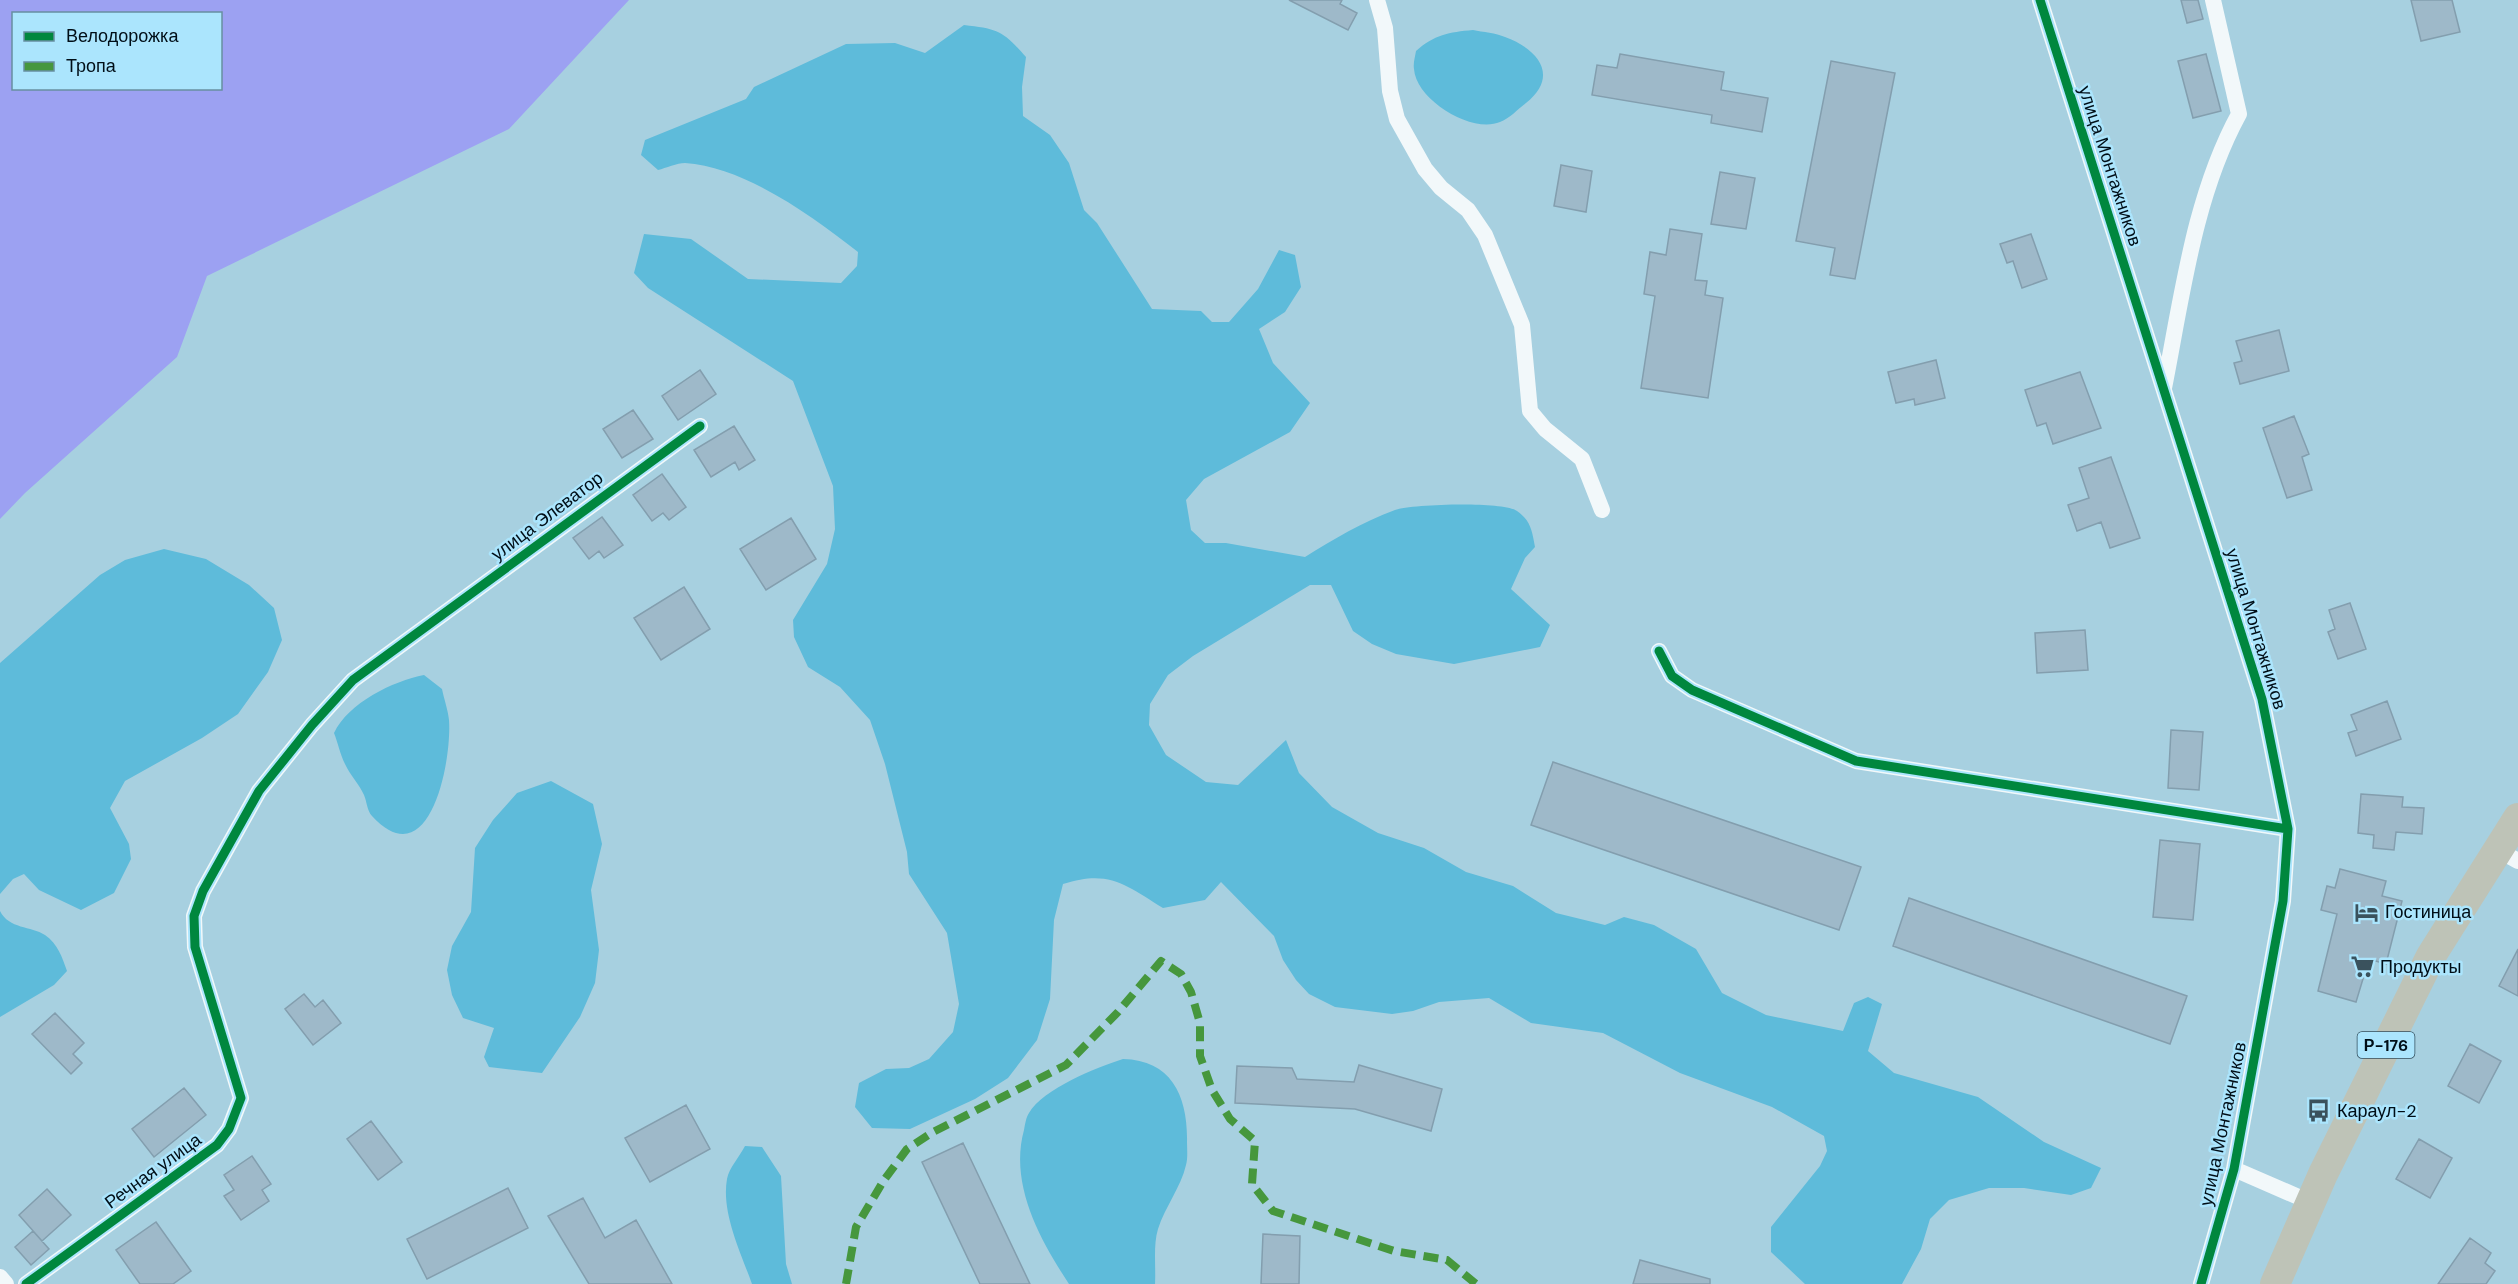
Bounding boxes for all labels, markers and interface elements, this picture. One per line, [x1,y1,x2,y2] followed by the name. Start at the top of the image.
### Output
[12,12,222,90] legend
[66,24,179,48] text: Велодорожка
[66,54,117,78] text: Тропа
[2073,83,2147,249] street label: улица Монтажников
[486,466,608,566] street label: улица Элеватор
[2220,546,2292,712] street label: улица Монтажников
[2354,899,2380,925] hotel icon: Гостиница
[2385,900,2472,924] place label: Гостиница
[2349,954,2375,980] supermarket icon: Продукты
[2380,955,2461,979] place label: Продукты
[2358,1032,2414,1058] road number: Р-176
[2194,1040,2252,1208] street label: улица Монтажников
[2306,1098,2332,1124] bus stop icon: Караул-2
[2337,1099,2417,1123] place label: Караул-2
[100,1127,207,1214] street label: Речная улица

